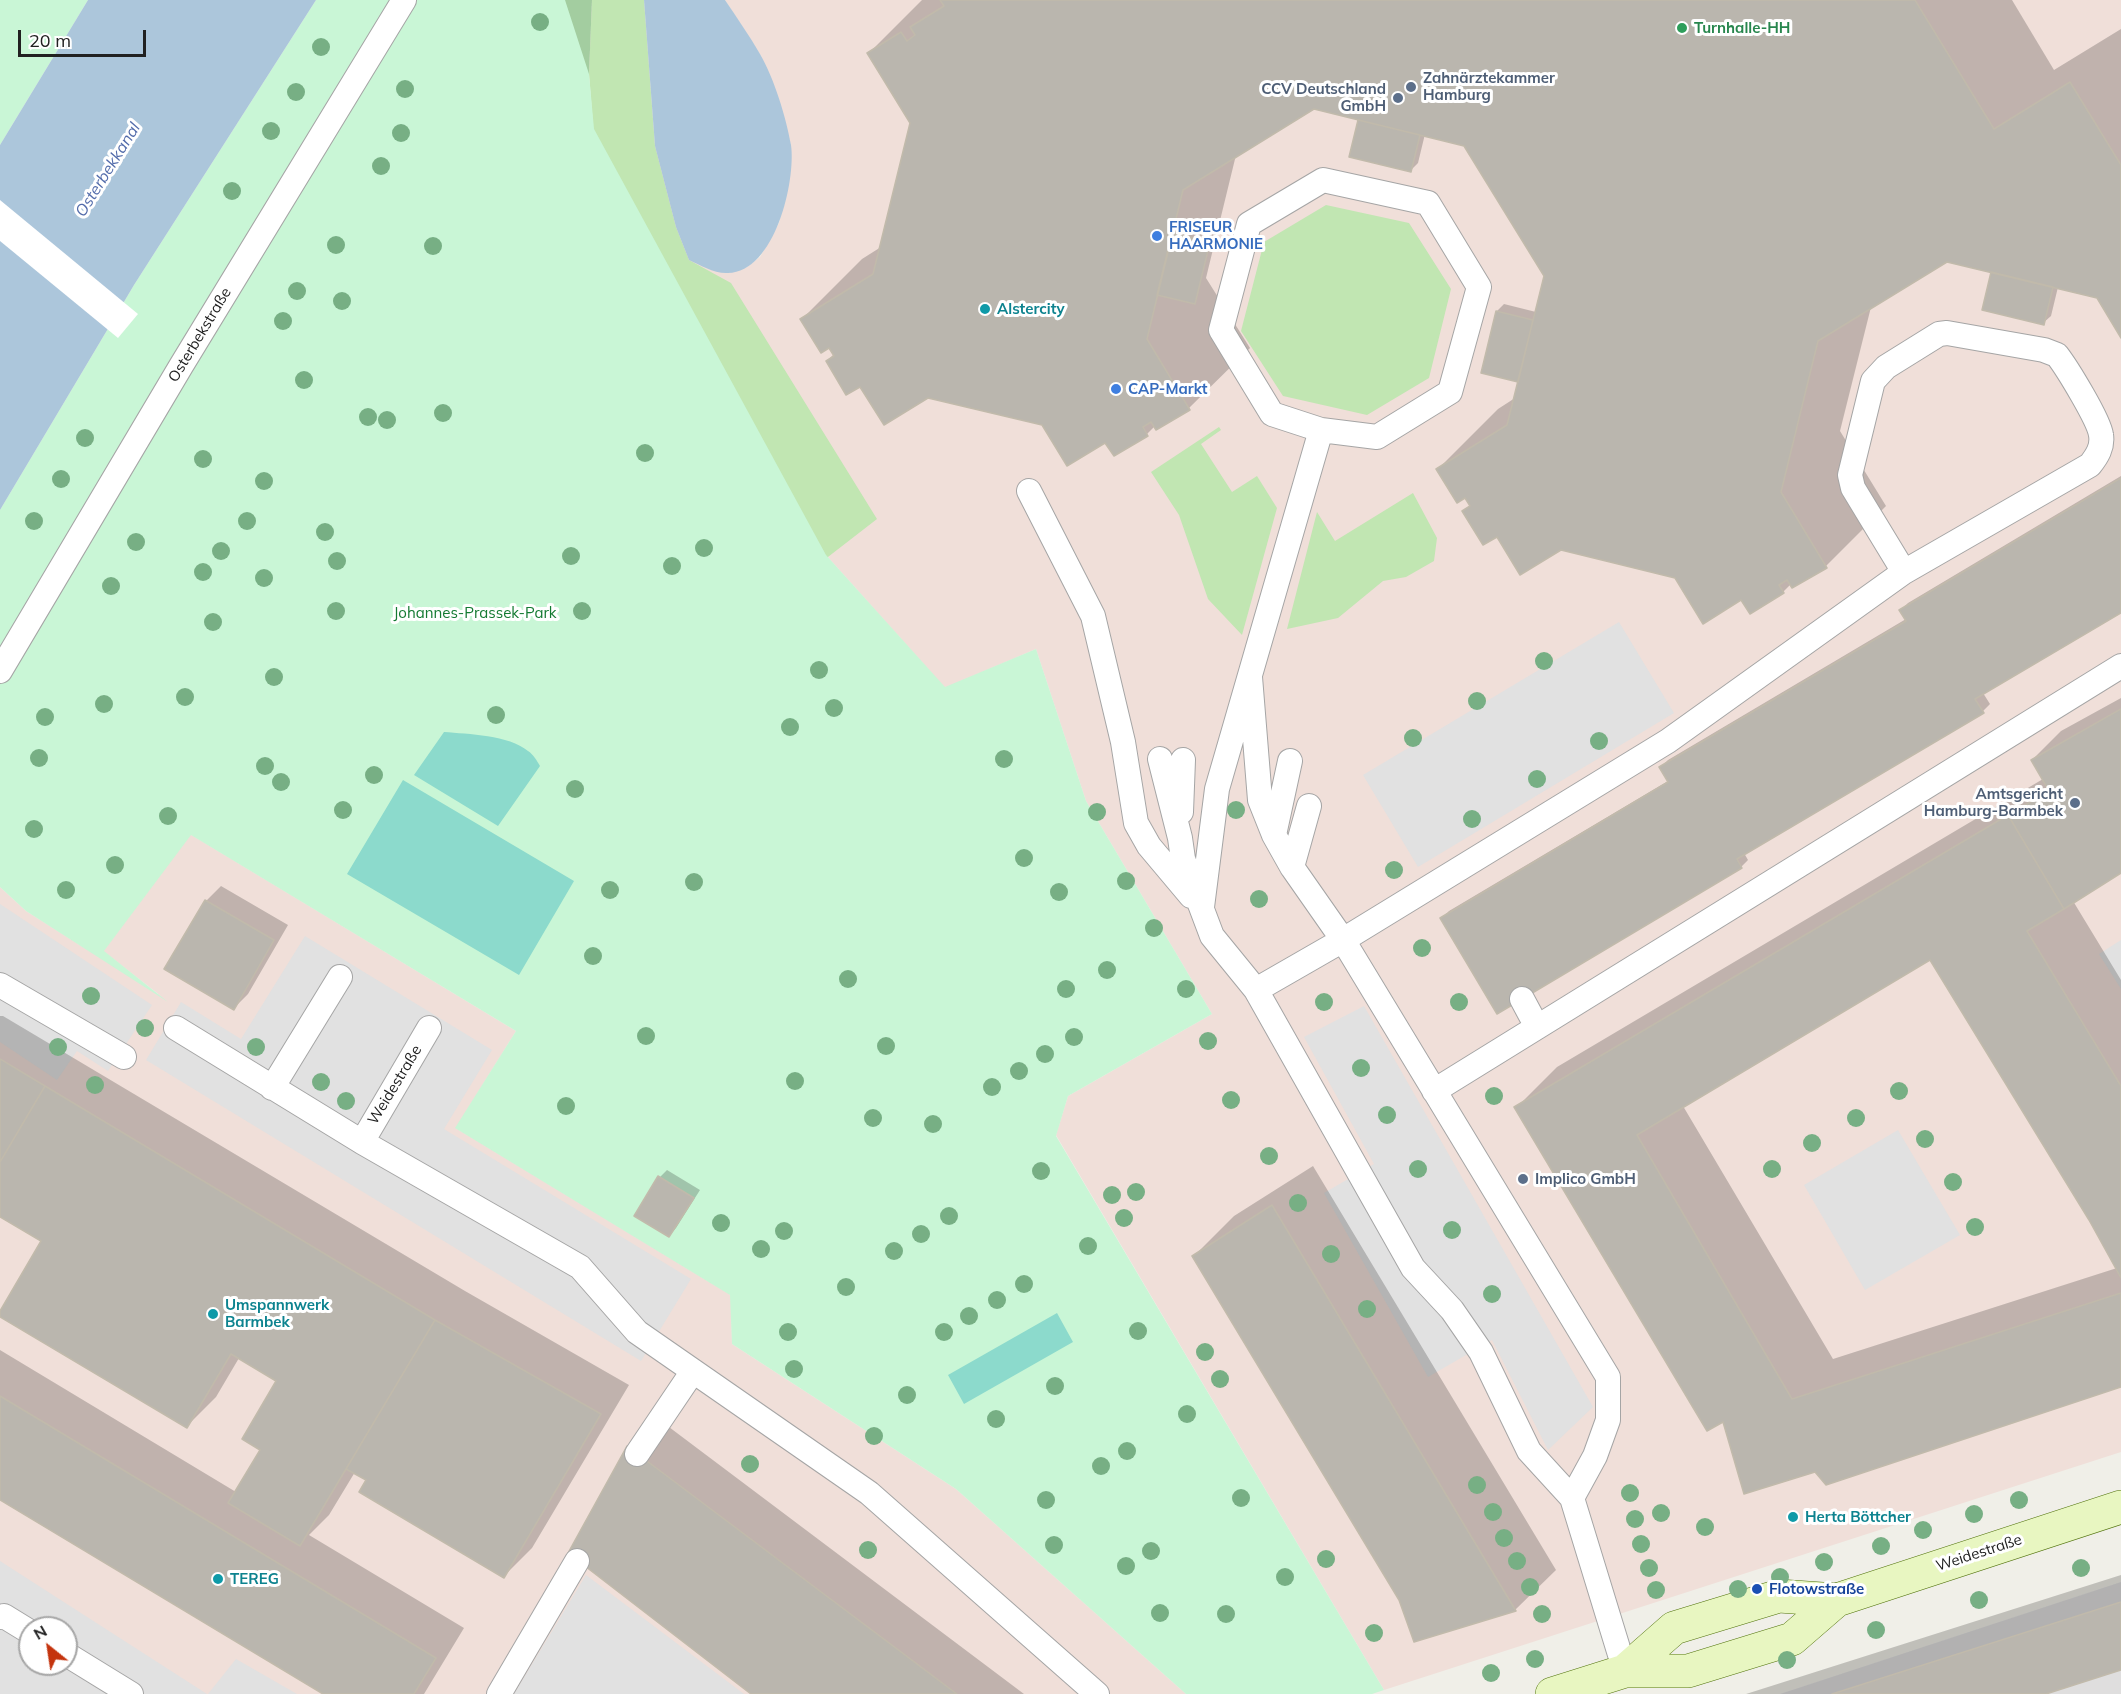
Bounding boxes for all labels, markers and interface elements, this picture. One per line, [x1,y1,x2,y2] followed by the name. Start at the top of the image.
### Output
[21,18,148,56] scale bar
[1694,19,1790,37] place label: Turnhalle-HH
[1675,21,1689,35] marker: Turnhalle-HH
[29,29,71,52] text: 20 m
[1423,69,1555,104] place label: Zahnärztekammer Hamburg
[1261,80,1386,115] place label: CCV Deutschland GmbH
[1404,80,1418,94] marker: Zahnärztekammer Hamburg
[1391,91,1405,105] marker: CCV Deutschland GmbH
[71,119,145,221] water label: Osterbekkanal
[1169,218,1263,253] place label: FRISEUR HAARMONIE
[1150,229,1164,243] marker: FRISEUR HAARMONIE
[165,284,235,386] street label: Osterbekstraße
[997,300,1065,318] place label: Alstercity
[978,302,992,316] marker: Alstercity
[1128,380,1207,398] place label: CAP-Markt
[1109,382,1123,396] marker: CAP-Markt
[393,604,557,622] park label: Johannes-Prassek-Park
[1924,785,2063,820] place label: Amtsgericht Hamburg-Barmbek
[2068,796,2082,810] marker: Amtsgericht Hamburg-Barmbek
[364,1042,426,1128] street label: Weidestraße
[1535,1170,1636,1188] place label: Implico GmbH
[1516,1172,1530,1186] marker: Implico GmbH
[225,1296,329,1331] place label: Umspannwerk Barmbek
[206,1307,220,1321] marker: Umspannwerk Barmbek
[1805,1508,1911,1526] place label: Herta Böttcher
[1786,1510,1800,1524] marker: Herta Böttcher
[1934,1531,2024,1575] street label: Weidestraße
[230,1570,279,1588] place label: TEREG
[211,1572,225,1586] marker: TEREG
[1769,1580,1864,1598] place label: Flotowstraße
[1750,1582,1764,1596] marker: Flotowstraße
[18,1616,78,1676] north arrow
[30,1620,50,1644] text: N

